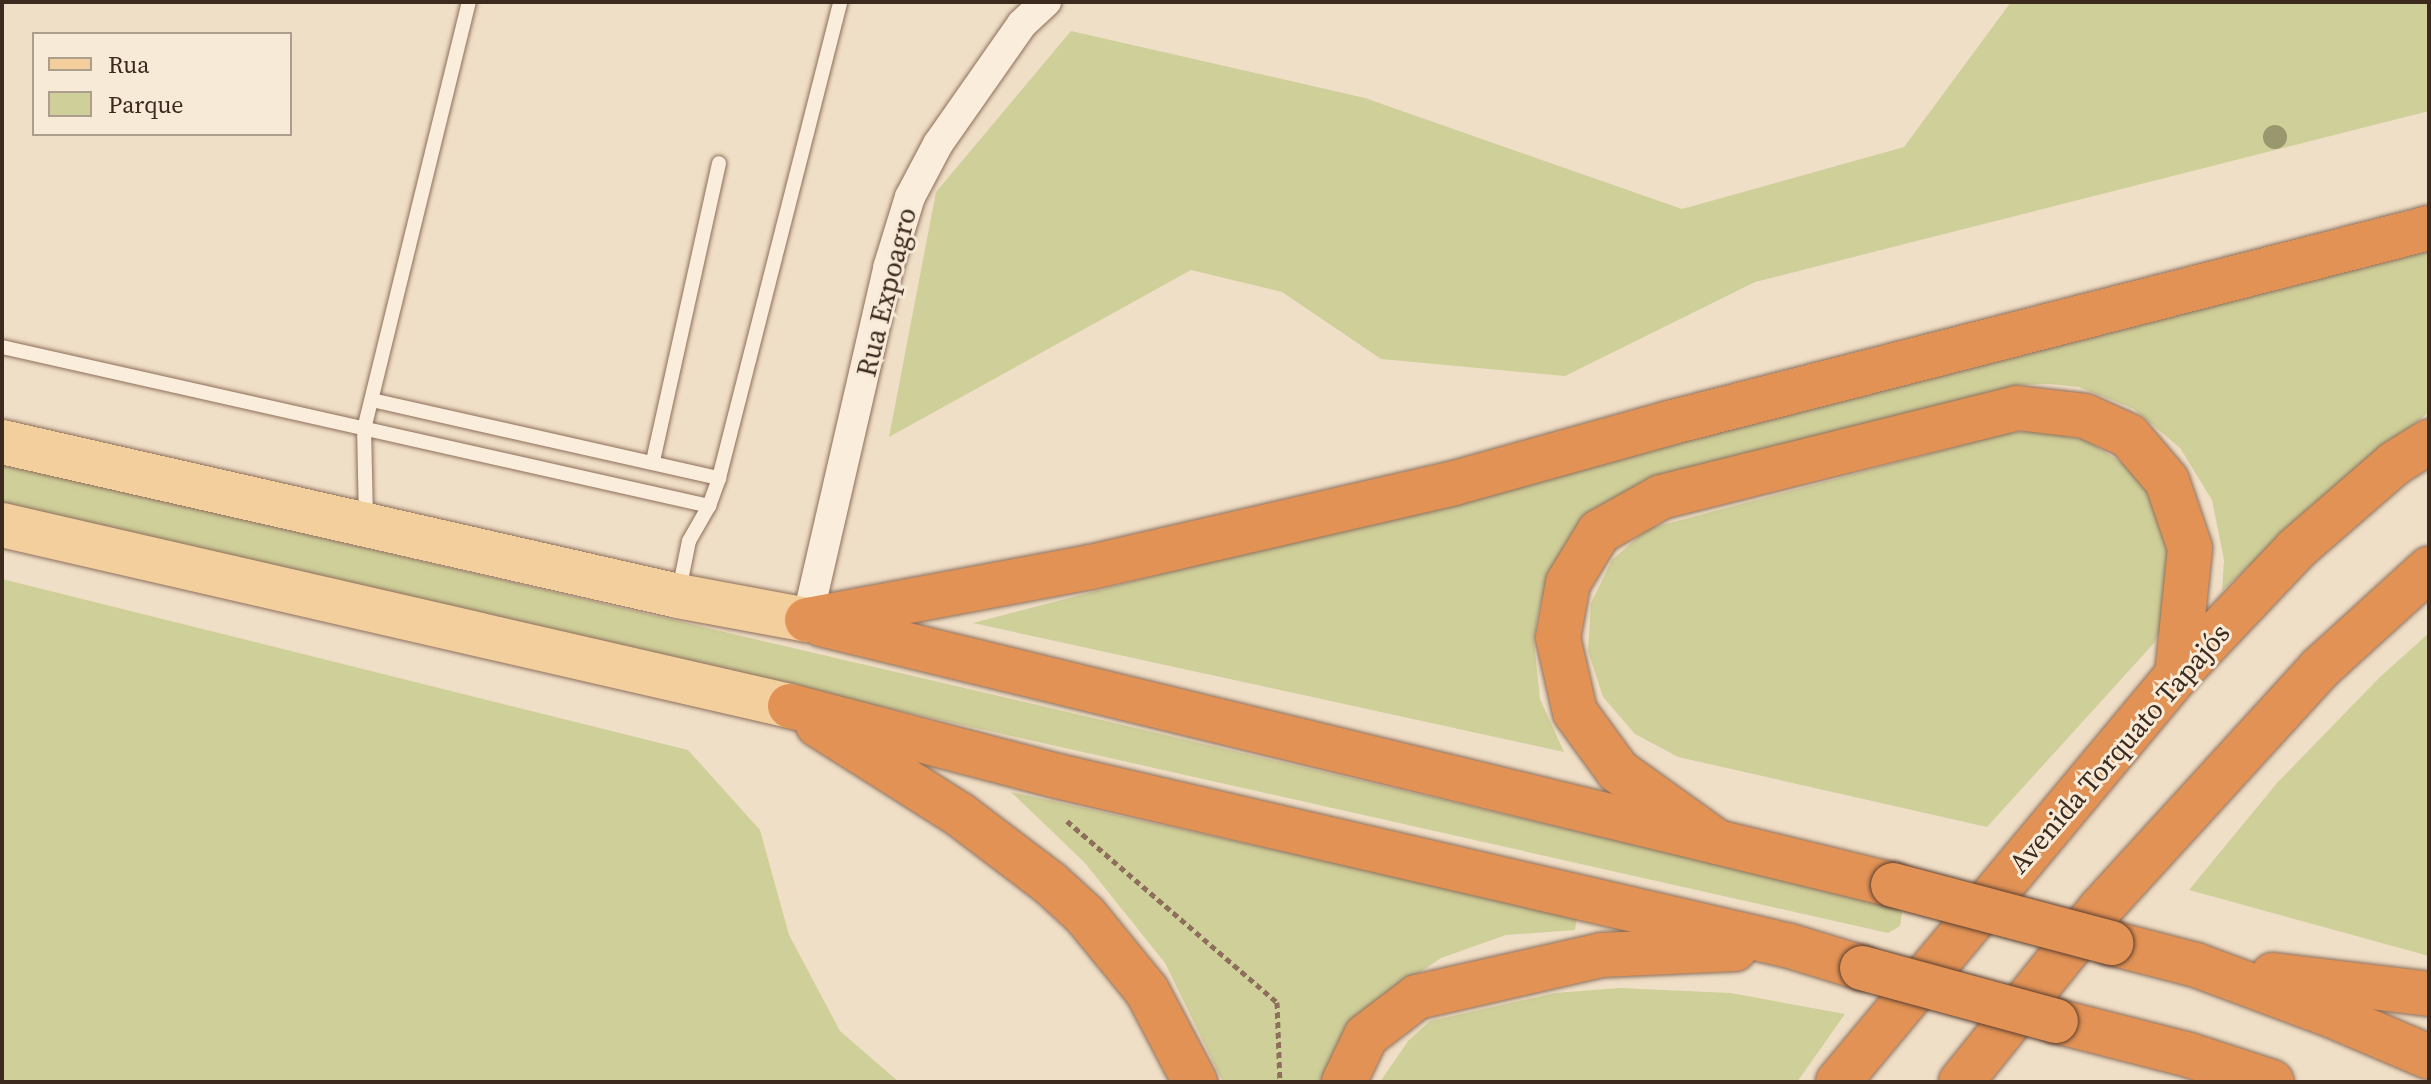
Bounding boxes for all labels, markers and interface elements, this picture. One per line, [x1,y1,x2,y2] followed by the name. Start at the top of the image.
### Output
[32,32,292,136] legend
[108,48,150,81] text: Rua
[108,88,184,121] text: Parque
[849,204,923,380] street label: Rua Expoagro
[2001,616,2237,880] street label: Avenida Torquato Tapajós

